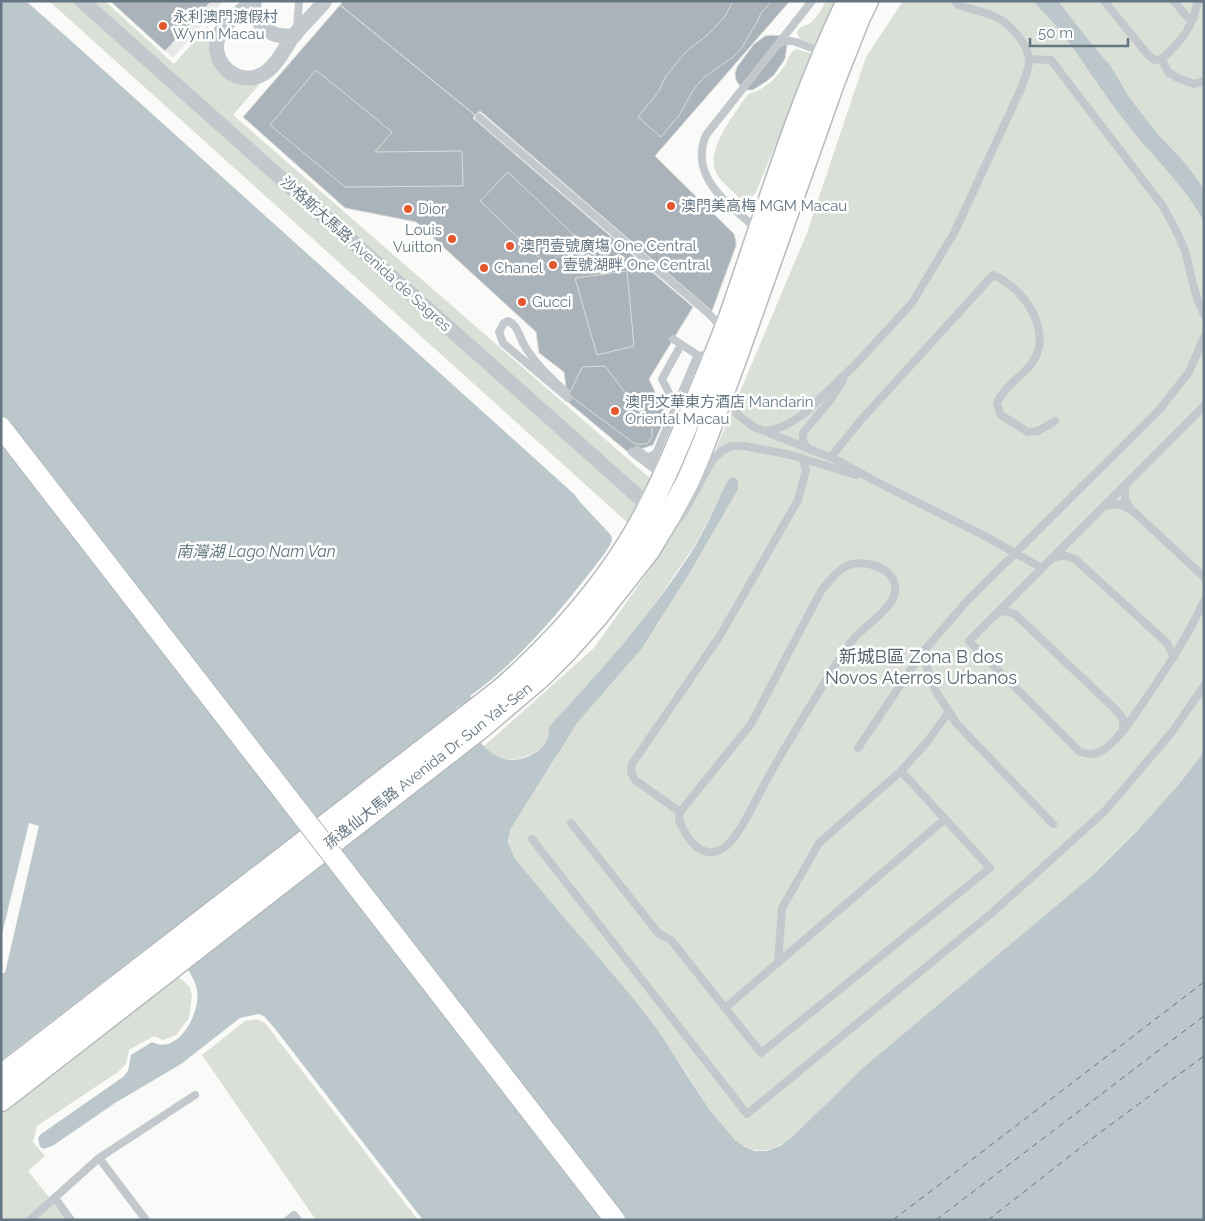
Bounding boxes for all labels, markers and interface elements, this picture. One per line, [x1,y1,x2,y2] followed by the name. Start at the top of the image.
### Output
[173,8,278,43] place label: 永利澳門渡假村 Wynn Macau
[1030,15,1128,47] scale bar
[157,20,169,32] marker: 永利澳門渡假村 Wynn Macau
[1038,24,1073,42] text: 50 m
[277,173,455,335] street label: 沙格斯大馬路 Avenida de Sagres
[681,197,847,215] place label: 澳門美高梅 MGM Macau
[418,200,447,218] place label: Dior
[665,200,677,212] marker: 澳門美高梅 MGM Macau
[402,203,414,215] marker: Dior
[393,221,442,256] place label: Louis Vuitton
[446,233,458,245] marker: Louis Vuitton
[520,237,698,255] place label: 澳門壹號廣塲 One Central
[504,240,516,252] marker: 澳門壹號廣塲 One Central
[563,256,711,274] place label: 壹號湖畔 One Central
[494,259,544,277] place label: Chanel
[547,259,559,271] marker: 壹號湖畔 One Central
[478,262,490,274] marker: Chanel
[532,293,571,311] place label: Gucci
[516,296,528,308] marker: Gucci
[625,393,814,428] place label: 澳門文華東方酒店 Mandarin Oriental Macau
[609,405,621,417] marker: 澳門文華東方酒店 Mandarin Oriental Macau
[176,542,336,561] water label: 南灣湖 Lago Nam Van
[825,646,1017,688] district label: 新城B區 Zona B dos Novos Aterros Urbanos
[320,679,536,853] street label: 孫逸仙大馬路 Avenida Dr. Sun Yat-Sen

